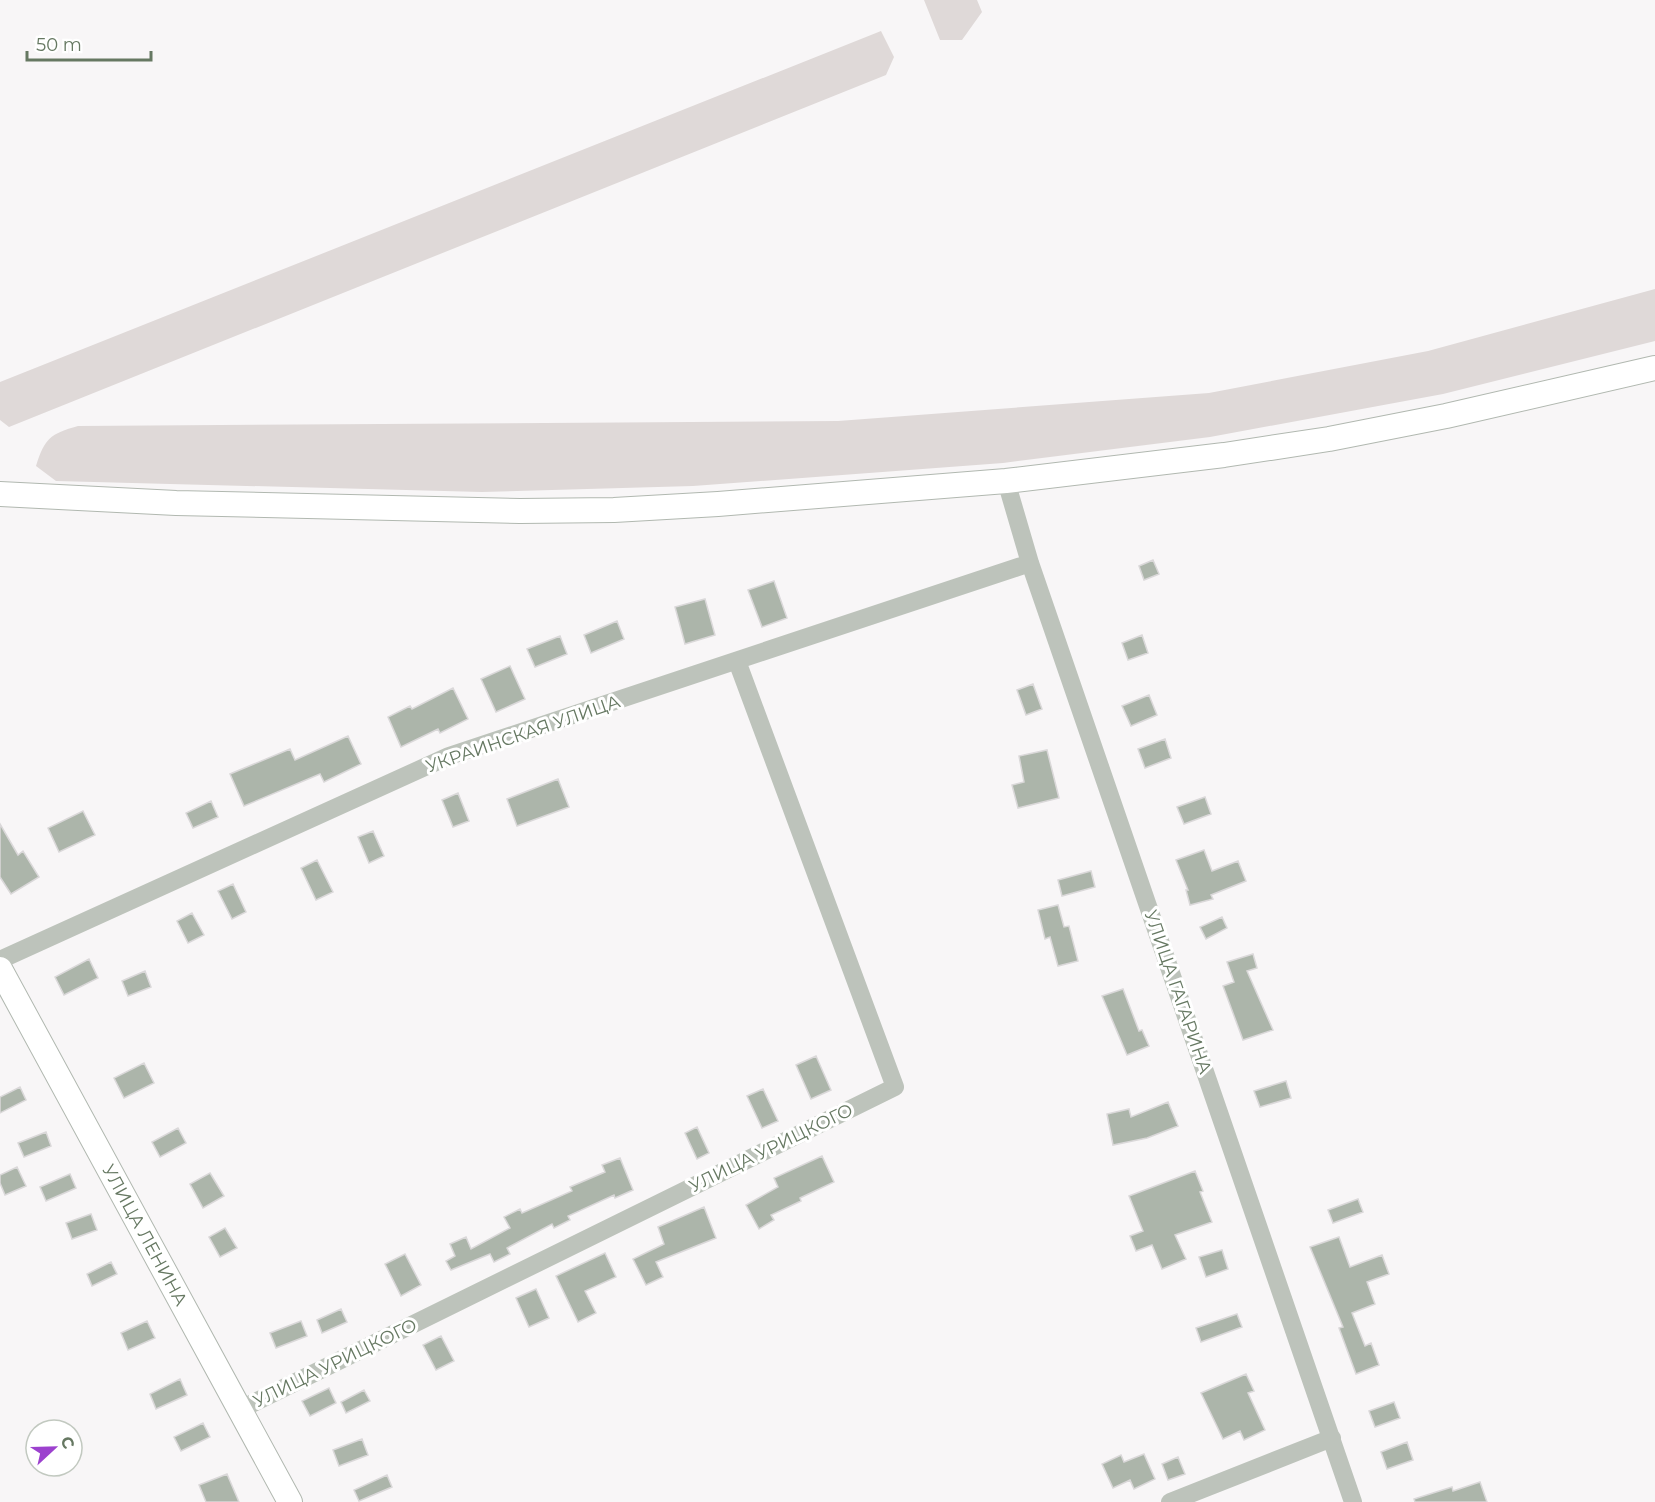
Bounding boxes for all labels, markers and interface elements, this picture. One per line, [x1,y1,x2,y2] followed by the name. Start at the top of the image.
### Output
[27,24,152,62] scale bar
[36,34,82,56] text: 50 m
[423,690,624,778] street label: УКРАИНСКАЯ УЛИЦА
[1140,907,1217,1077] street label: УЛИЦА ГАГАРИНА
[686,1099,856,1197] street label: УЛИЦА УРИЦКОГО
[97,1161,192,1310] street label: УЛИЦА ЛЕНИНА
[250,1314,420,1412] street label: УЛИЦА УРИЦКОГО
[24,1418,84,1478] north arrow
[56,1434,79,1452] text: С

